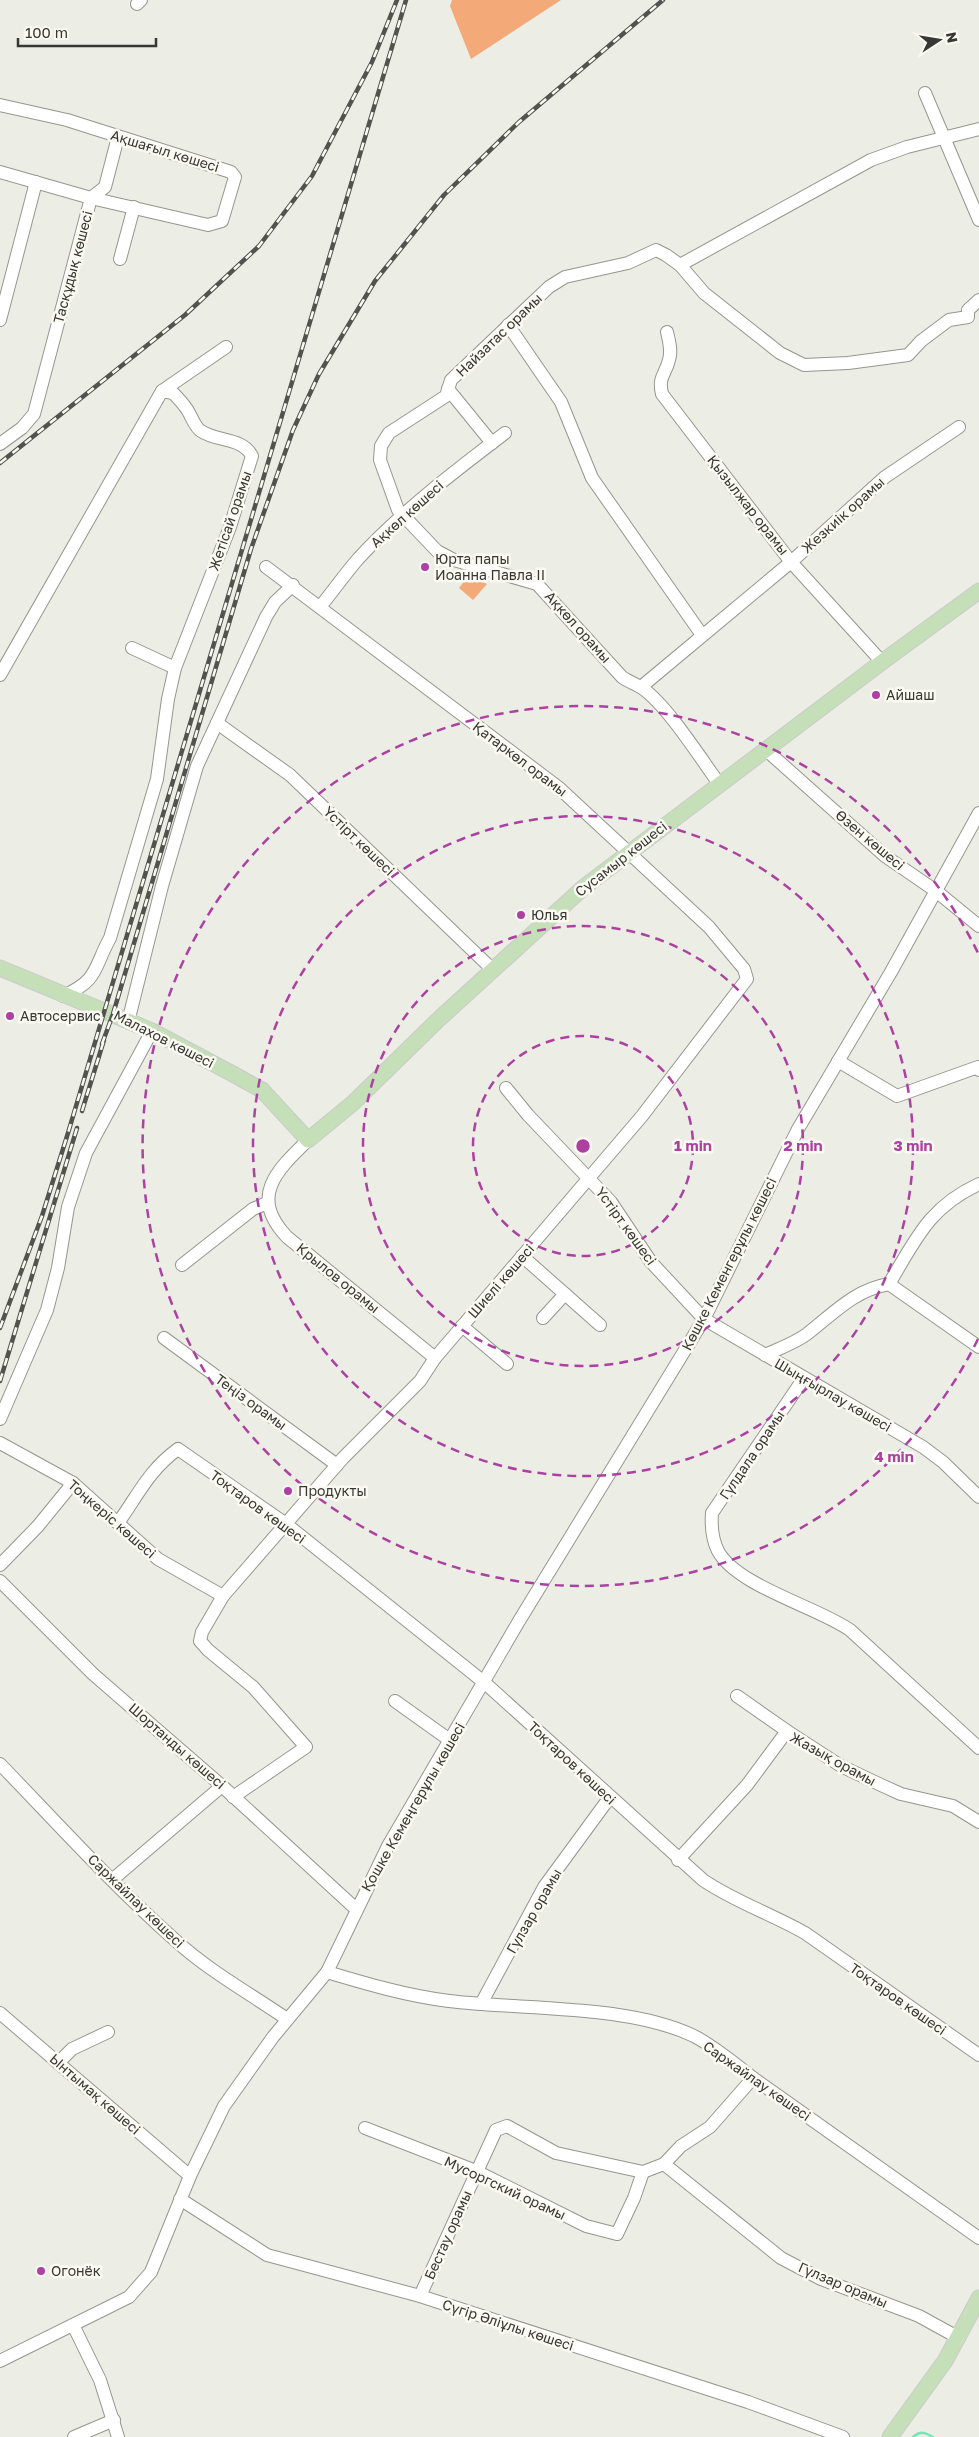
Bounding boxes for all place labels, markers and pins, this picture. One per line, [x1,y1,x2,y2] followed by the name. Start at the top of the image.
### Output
[435,550,545,583] place label: Юрта папы Иоанна Павла II
[419,561,431,573] marker: Юрта папы Иоанна Павла II
[886,686,935,703] place label: Айшаш
[870,689,882,701] marker: Айшаш
[531,906,567,923] place label: Юлья
[515,909,527,921] marker: Юлья
[20,1007,101,1024] place label: Автосервис
[4,1010,16,1022] marker: Автосервис
[574,1137,592,1155] centre of rings
[298,1482,367,1499] place label: Продукты
[282,1485,294,1497] marker: Продукты
[51,2262,101,2279] place label: Огонёк
[35,2265,47,2277] marker: Огонёк

